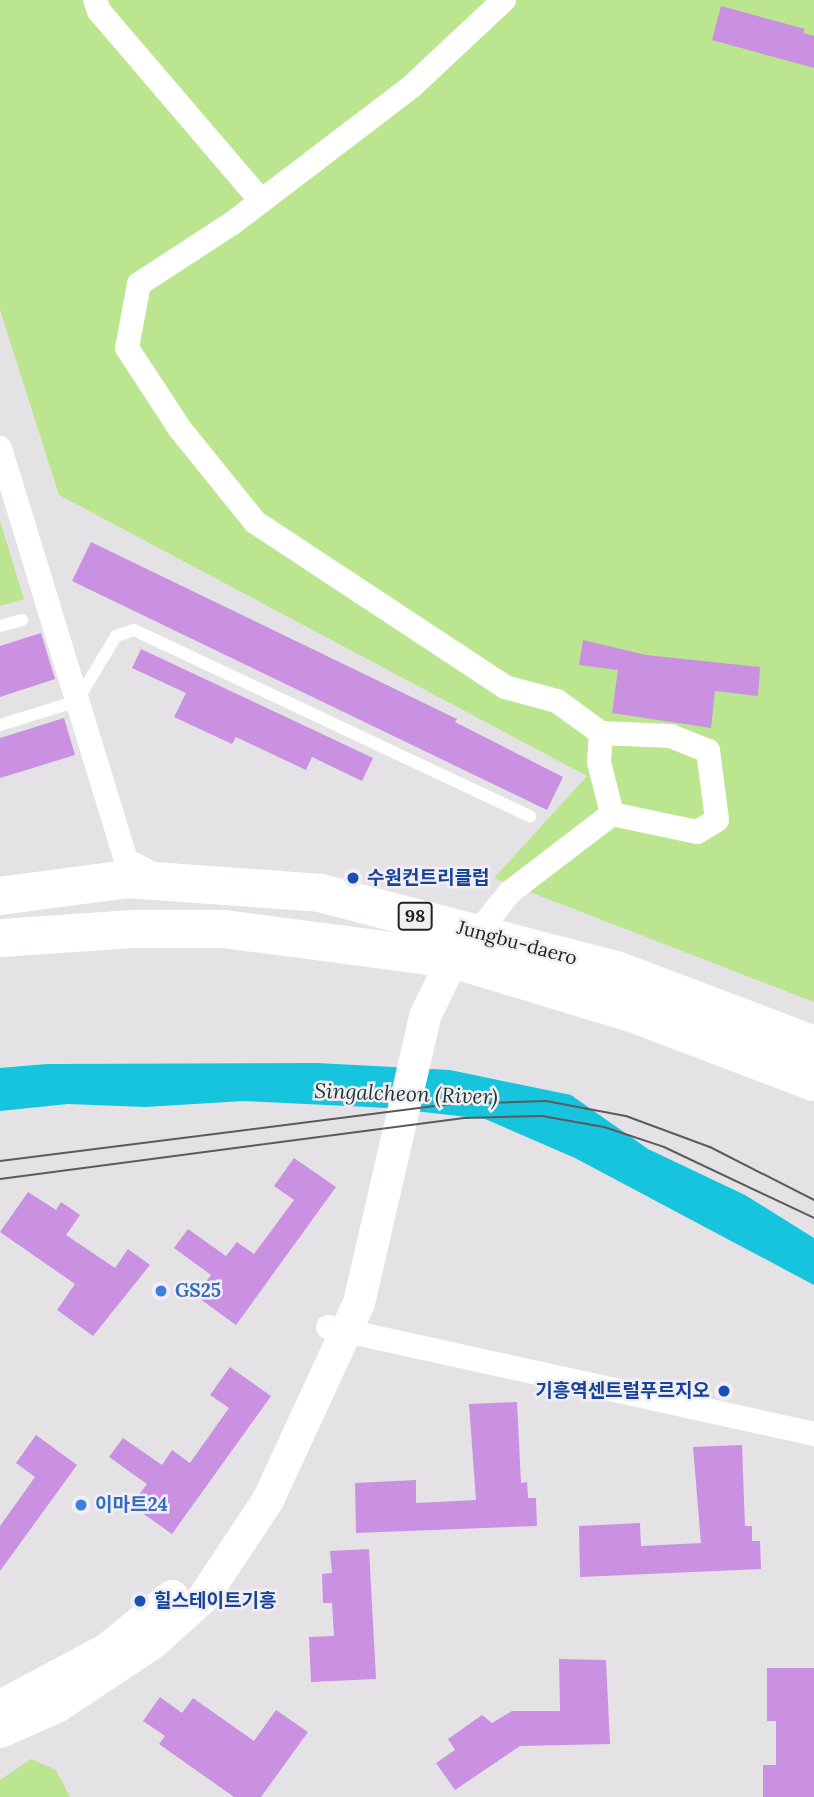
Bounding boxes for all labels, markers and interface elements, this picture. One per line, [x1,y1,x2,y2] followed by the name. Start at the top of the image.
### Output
[367,867,489,889] place label: 수원컨트리클럽
[345,870,361,886] marker: 수원컨트리클럽
[398,902,432,931] road number: 98
[455,916,579,970] street label: Jungbu-daero
[314,1078,498,1110] water label: Singalcheon (River)
[175,1280,221,1302] place label: GS25
[153,1283,169,1299] marker: GS25
[535,1380,710,1402] place label: 기흥역센트럴푸르지오
[716,1383,732,1399] marker: 기흥역센트럴푸르지오
[95,1494,168,1516] place label: 이마트24
[73,1497,89,1513] marker: 이마트24
[154,1590,276,1612] place label: 힐스테이트기흥
[132,1593,148,1609] marker: 힐스테이트기흥

